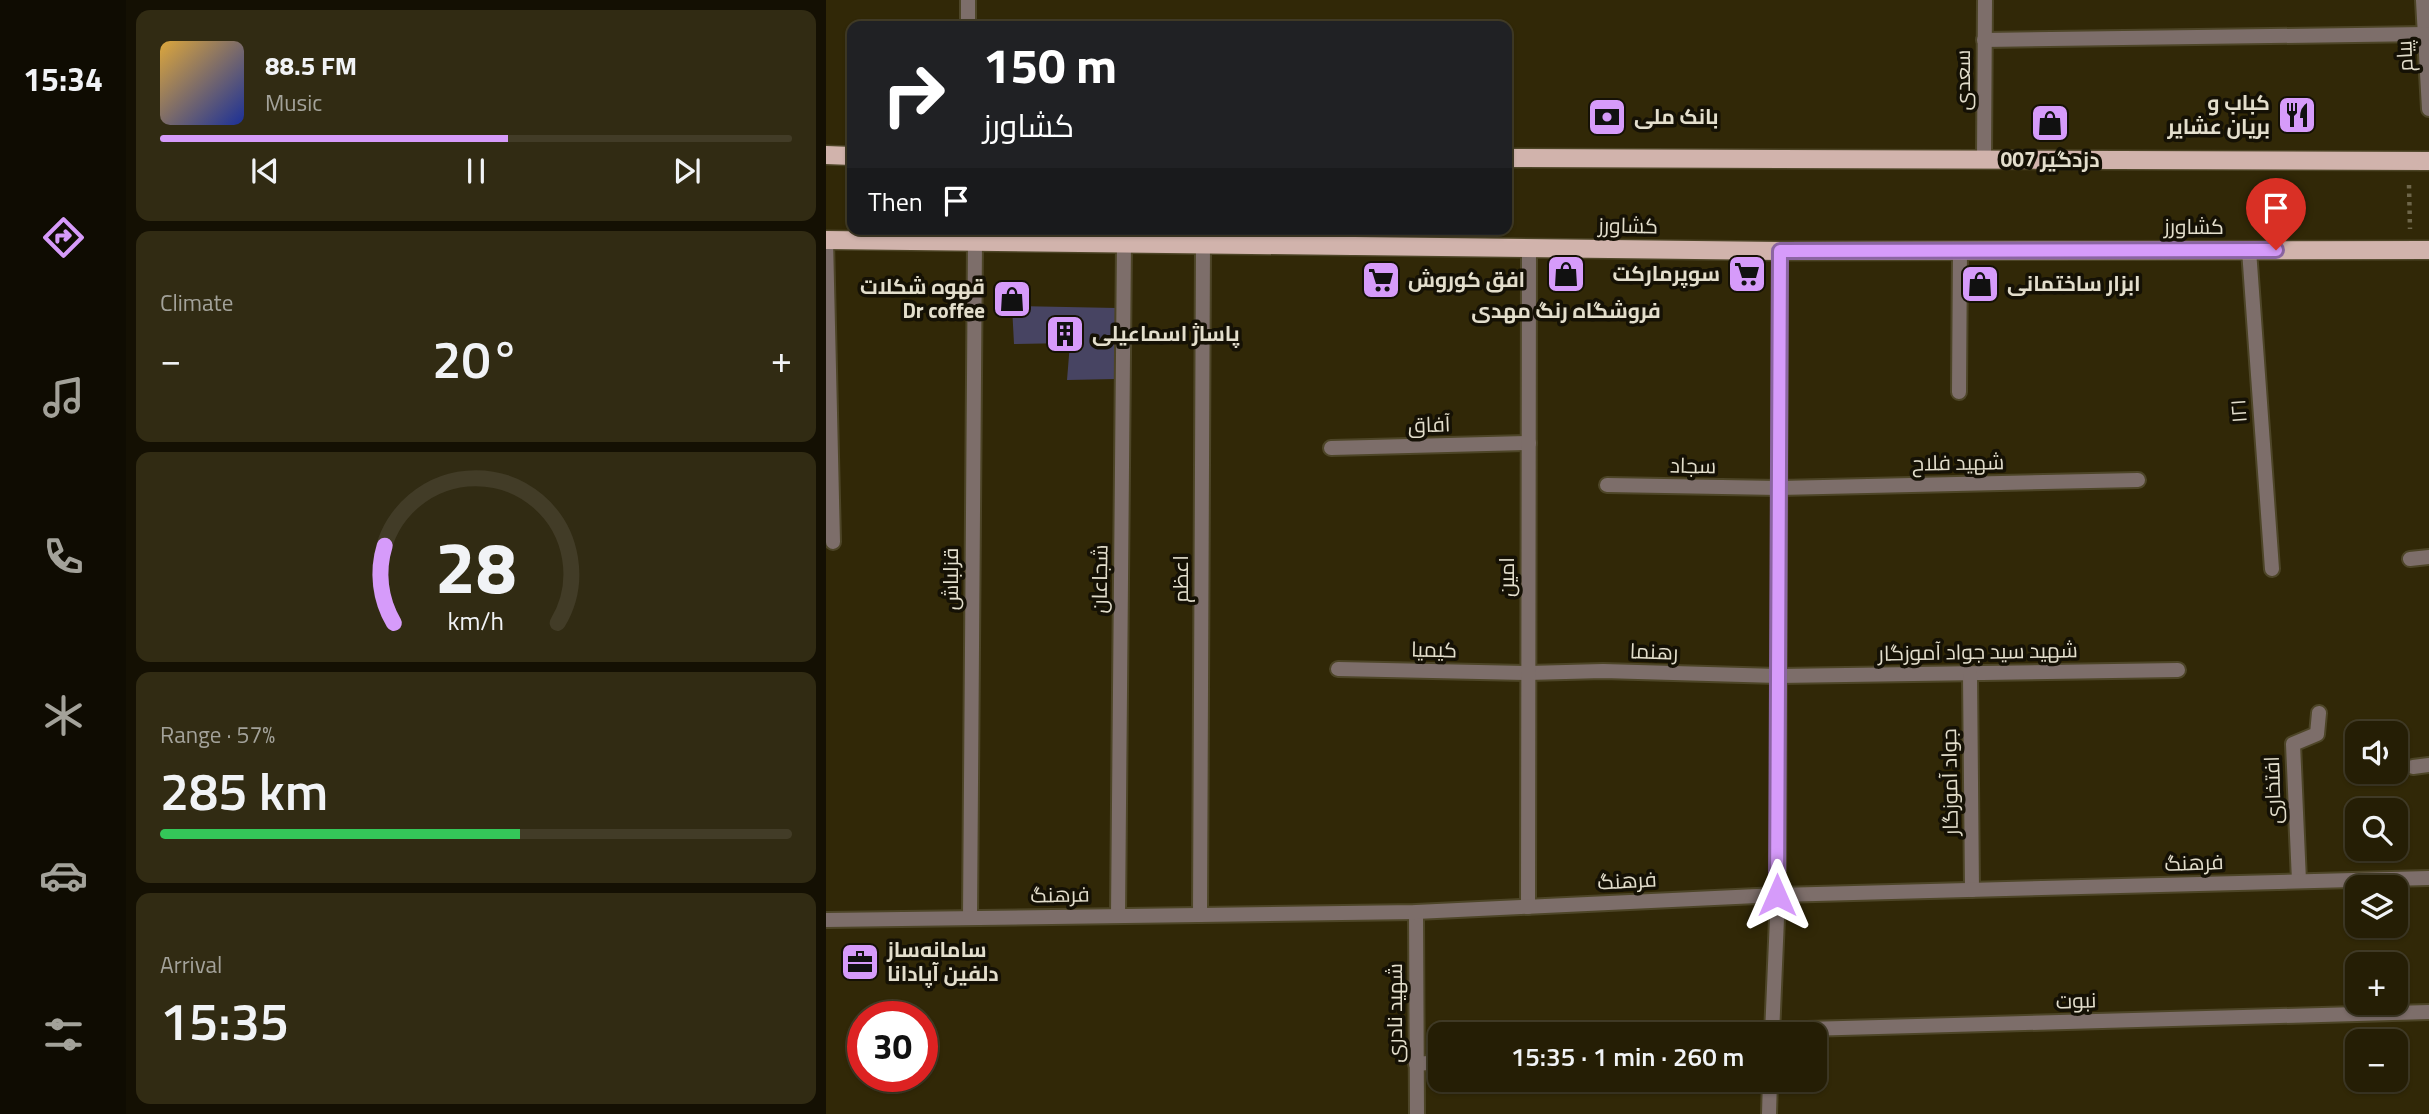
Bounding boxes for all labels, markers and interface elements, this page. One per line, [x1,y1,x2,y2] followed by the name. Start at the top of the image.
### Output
[983,27,1117,102] text: 150 m
[2387,39,2421,72] street label: پیام
[265,46,357,85] text: 88.5 FM
[868,49,959,140] icon: right
[1946,50,1978,110] street label: سعدی
[23,55,103,103] text: 15:34
[265,85,322,120] text: Music
[2167,86,2270,142] place label: کباب و بریان عشایر
[2276,94,2318,136] restaurant icon: کباب و بریان عشایر
[1586,96,1628,138] bank icon: بانک ملی
[1634,100,1719,132] place label: بانک ملی
[983,101,1074,149] text: کشاورز
[2029,102,2071,144] shop icon: دزدگیر 007
[2000,143,2100,175] place label: دزدگیر 007
[246,152,284,190] icon: previous
[457,152,495,190] icon: pause
[668,152,706,190] icon: next
[2246,178,2306,250] pin
[868,182,923,221] text: Then
[937,182,975,220] icon: arrive
[2257,189,2295,227] icon: arrive
[1597,208,1658,242] street label: کشاورز
[2163,210,2224,242] street label: کشاورز
[39,213,88,262] icon: directions
[1545,253,1587,295] shop icon: فروشگاه رنگ مهدی
[1726,253,1768,295] supermarket icon: سوپرمارکت
[1613,257,1720,289] place label: سوپرمارکت
[1360,259,1402,301] supermarket icon: افق کوروش
[1408,263,1525,295] place label: افق کوروش
[1959,263,2001,305] shop icon: ابزار ساختمانی
[2007,267,2141,299] place label: ابزار ساختمانی
[860,270,985,326] place label: قهوه شکلات Dr coffee
[991,278,1033,320] shop icon: قهوه شکلات Dr coffee
[160,285,233,320] text: Climate
[1471,294,1661,326] place label: فروشگاه رنگ مهدی
[1044,313,1086,355] building icon: پاساژ اسماعیلی
[1092,317,1240,349] place label: پاساژ اسماعیلی
[432,319,520,398] text: 20°
[160,330,181,388] text: −
[771,330,792,388] text: +
[39,373,88,422] icon: music
[2221,398,2255,424] street label: ۱۲۱
[1407,407,1451,441] street label: آفاق
[1912,445,2004,479] street label: شهید فلاح
[1670,449,1716,481] street label: سجاد
[435,511,517,621] text: 28
[39,532,88,581] icon: phone
[1082,544,1116,614] street label: شجاعان
[934,548,966,610] street label: قزلباش
[1164,555,1196,603] street label: اعظم
[1490,557,1522,597] street label: امین
[448,602,504,640] text: km/h
[1411,633,1457,665] street label: کیمیا
[1877,633,2078,669] street label: شهید سید جواد آموزگار
[1629,634,1679,668] street label: رهنما
[39,691,88,740] icon: climate
[160,717,275,752] text: Range · 57%
[2345,721,2408,1092] map controls
[2345,721,2408,784] button: sound
[1932,728,1966,837] street label: جواد آموزگار
[160,751,328,830] text: 285 km
[2255,756,2289,824] street label: افتخاری
[2345,798,2408,861] button: search
[2164,845,2224,879] street label: فرهنگ
[39,851,88,900] icon: car
[1740,858,1814,932] position arrow
[1597,862,1657,898] street label: فرهنگ
[2345,875,2408,938] button: layers
[1030,877,1090,911] street label: فرهنگ
[886,933,999,989] place label: سامانه‌ساز دلفین آپادانا
[839,941,881,983] office icon: سامانه‌ساز دلفین آپادانا
[160,947,222,982] text: Arrival
[2345,952,2408,1015] button: +
[1378,963,1410,1063] street label: شهید نادری
[160,981,289,1060] text: 15:35
[2055,983,2097,1017] street label: نبوت
[847,1001,938,1092] speed limit sign: 30
[39,1010,88,1059] icon: filters
[2345,1029,2408,1092] button: −
[1511,1037,1744,1076] text: 15:35 · 1 min · 260 m

